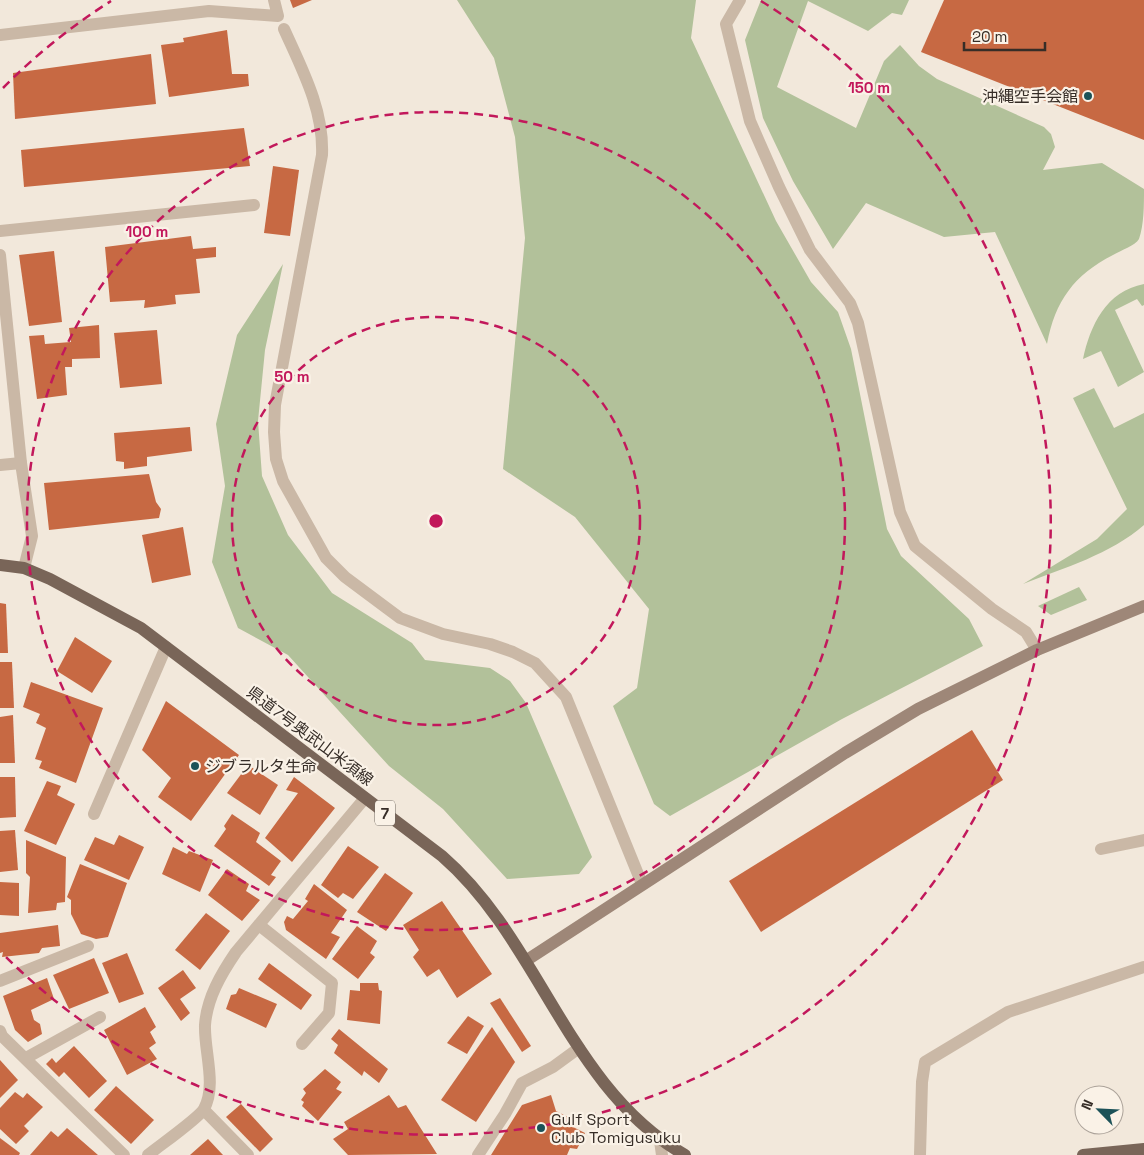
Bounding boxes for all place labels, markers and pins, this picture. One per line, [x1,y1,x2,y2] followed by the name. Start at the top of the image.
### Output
[982,86,1078,107] place label: 沖縄空手会館
[1082,90,1094,102] marker: 沖縄空手会館
[427,512,445,530] centre of rings
[205,756,317,777] place label: ジブラルタ生命
[189,760,201,772] marker: ジブラルタ生命
[551,1109,681,1148] place label: Gulf Sport Club Tomigusuku
[535,1122,547,1134] marker: Gulf Sport Club Tomigusuku

